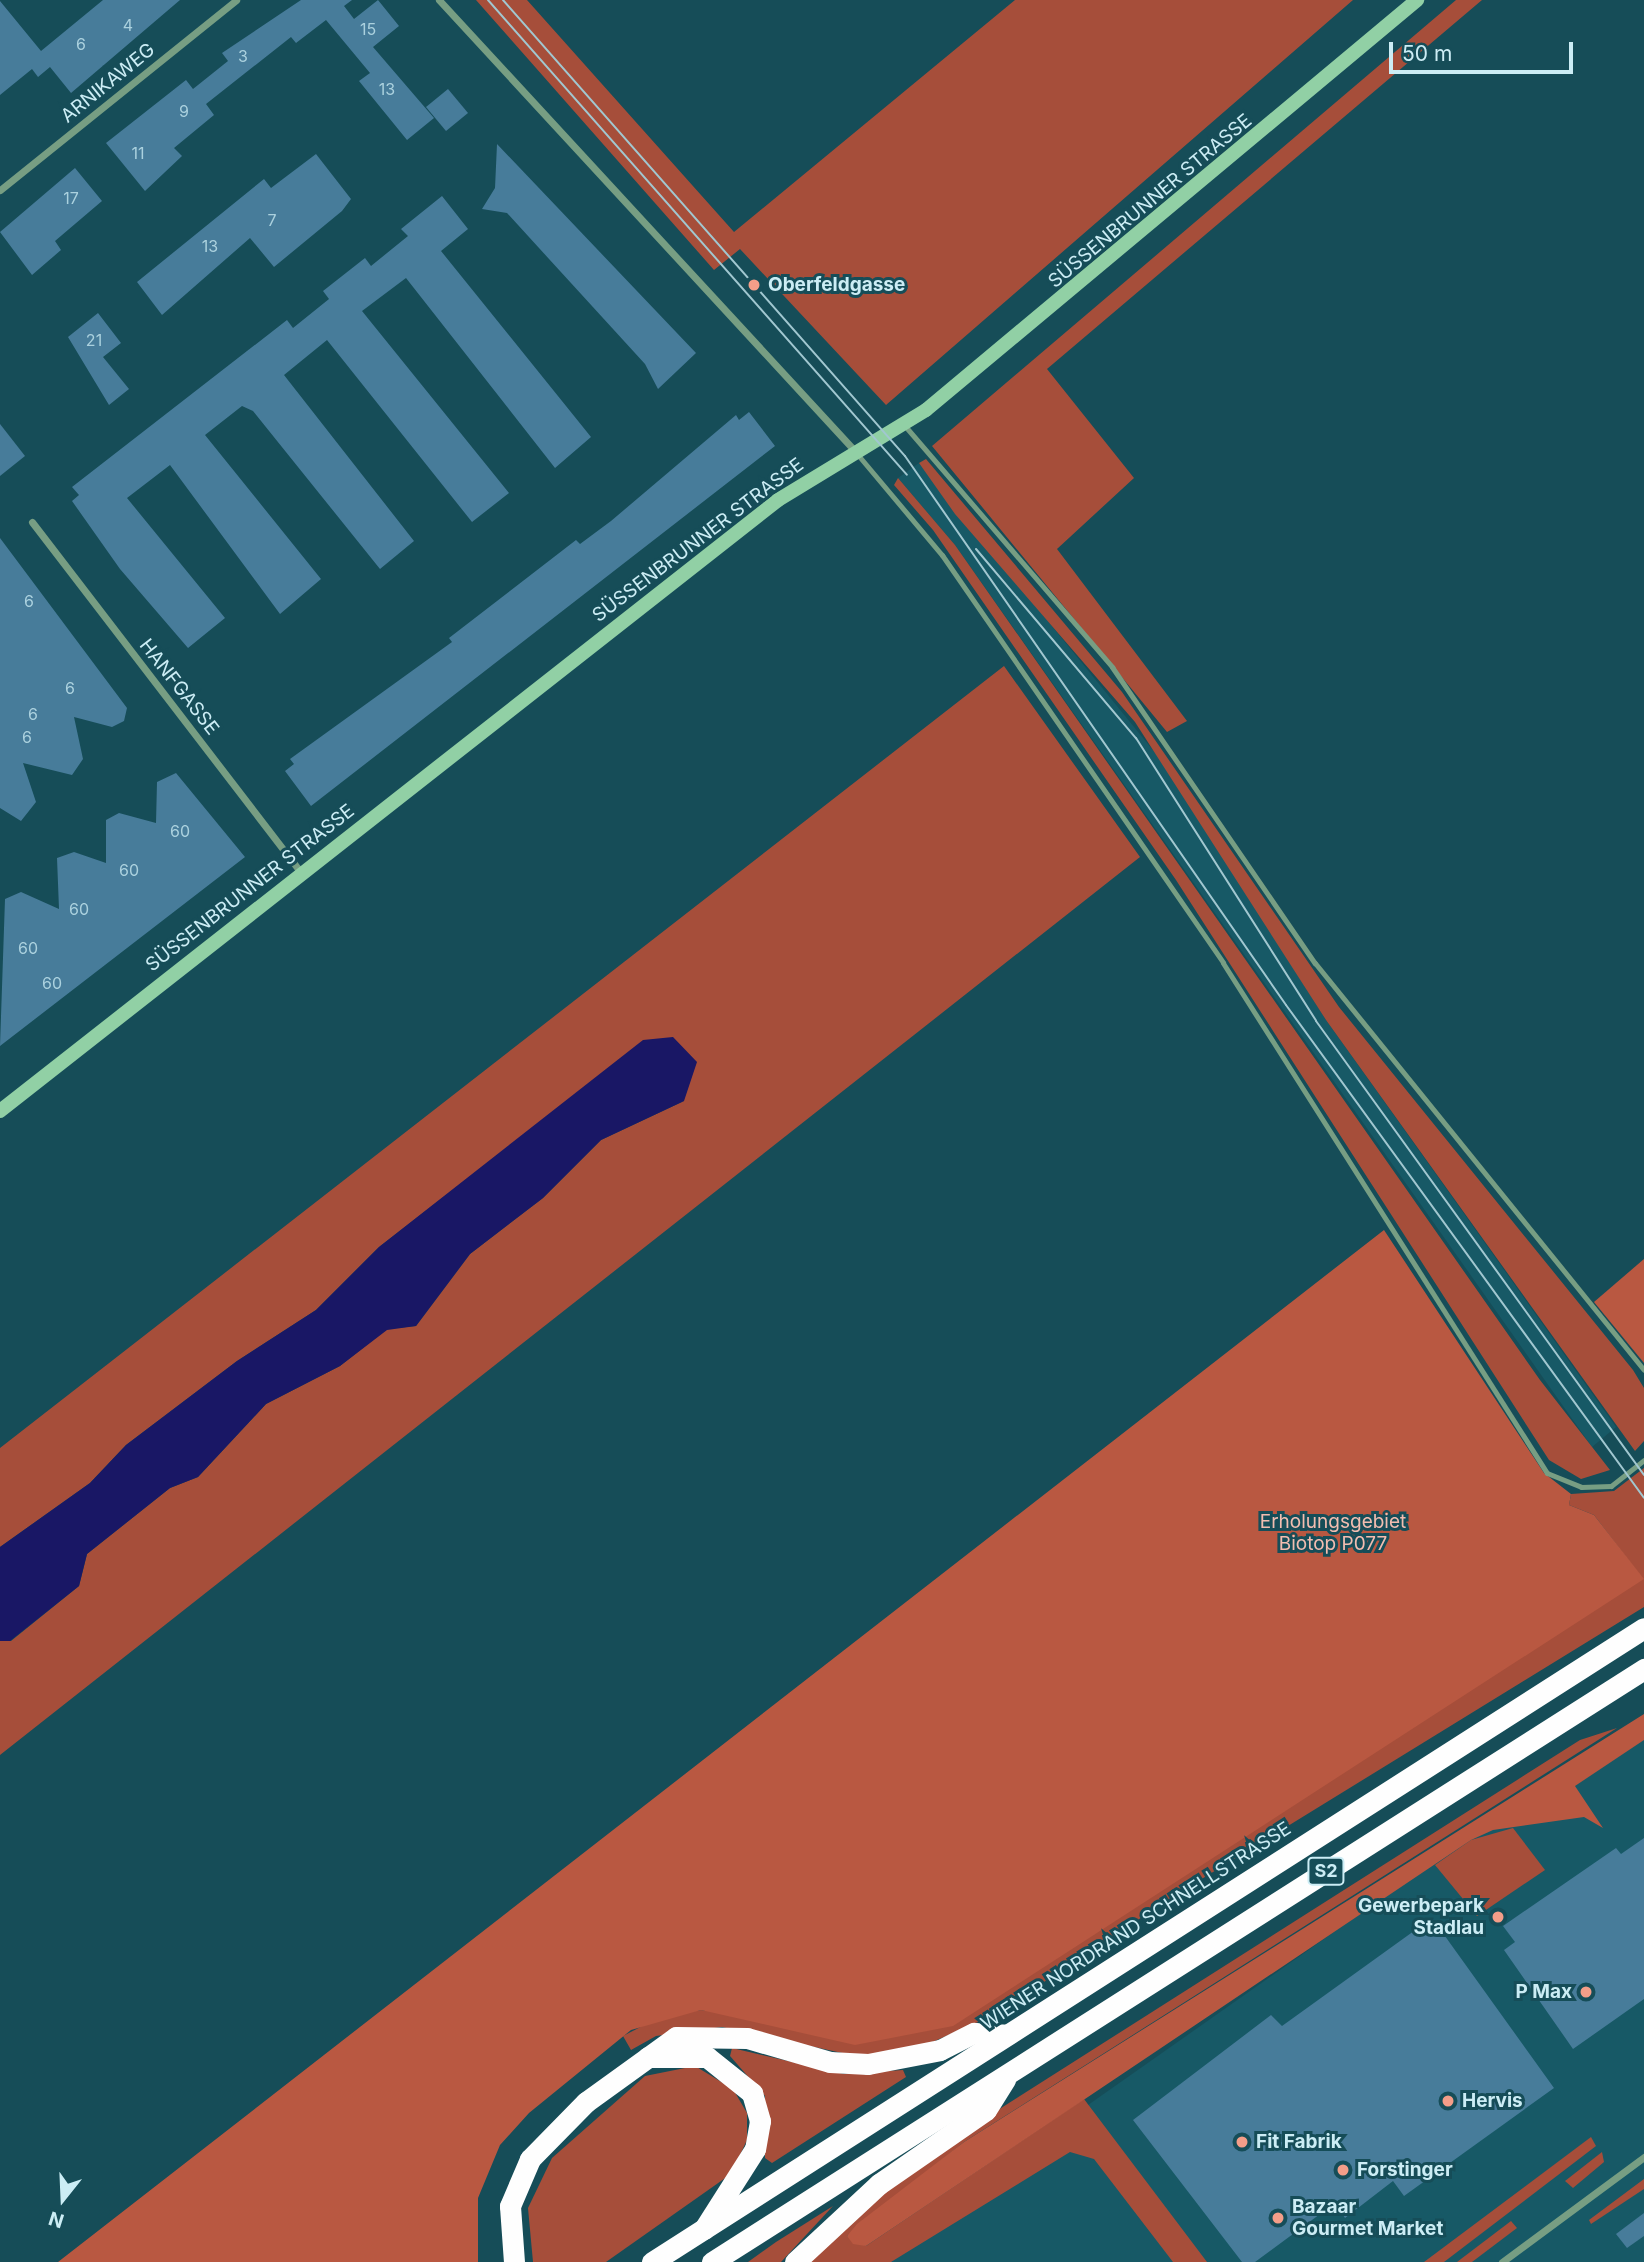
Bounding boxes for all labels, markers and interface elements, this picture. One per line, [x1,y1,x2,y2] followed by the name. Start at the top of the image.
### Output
[123,15,133,35] house number: 4
[360,19,376,39] house number: 15
[1392,28,1576,72] scale bar
[76,34,86,54] house number: 6
[57,38,159,128] street label: ARNIKAWEG
[1402,41,1452,66] text: 50 m
[238,46,248,66] house number: 3
[379,79,395,99] house number: 13
[179,101,189,121] house number: 9
[1044,109,1256,293] street label: SÜSSENBRUNNER STRASSE
[131,143,145,163] house number: 11
[63,188,79,208] house number: 17
[267,210,277,230] house number: 7
[202,236,218,256] house number: 13
[768,274,905,296] place label: Oberfeldgasse
[746,277,762,293] marker: Oberfeldgasse
[86,330,102,350] house number: 21
[588,453,808,627] street label: SÜSSENBRUNNER STRASSE
[24,591,34,611] house number: 6
[134,635,224,739] street label: HANFGASSE
[65,678,75,698] house number: 6
[28,704,38,724] house number: 6
[22,727,32,747] house number: 6
[141,799,359,977] street label: SÜSSENBRUNNER STRASSE
[170,821,190,841] house number: 60
[119,860,139,880] house number: 60
[69,899,89,919] house number: 60
[18,938,38,958] house number: 60
[42,973,62,993] house number: 60
[1260,1511,1406,1555] park label: Erholungsgebiet Biotop P077
[977,1817,1295,2035] street label: WIENER NORDRAND SCHNELLSTRASSE
[1307,1856,1345,1885] road number: S2
[1358,1895,1484,1939] place label: Gewerbepark Stadlau
[1490,1909,1506,1925] marker: Gewerbepark Stadlau
[1515,1981,1572,2003] place label: P Max
[1578,1984,1594,2000] marker: P Max
[1462,2090,1523,2112] place label: Hervis
[1440,2093,1456,2109] marker: Hervis
[1256,2131,1342,2153] place label: Fit Fabrik
[1234,2134,1250,2150] marker: Fit Fabrik
[1357,2159,1453,2181] place label: Forstinger
[1335,2162,1351,2178] marker: Forstinger
[28,2164,98,2234] north arrow
[1292,2196,1443,2240] place label: Bazaar Gourmet Market
[46,2206,67,2233] text: N
[1270,2210,1286,2226] marker: Bazaar Gourmet Market

